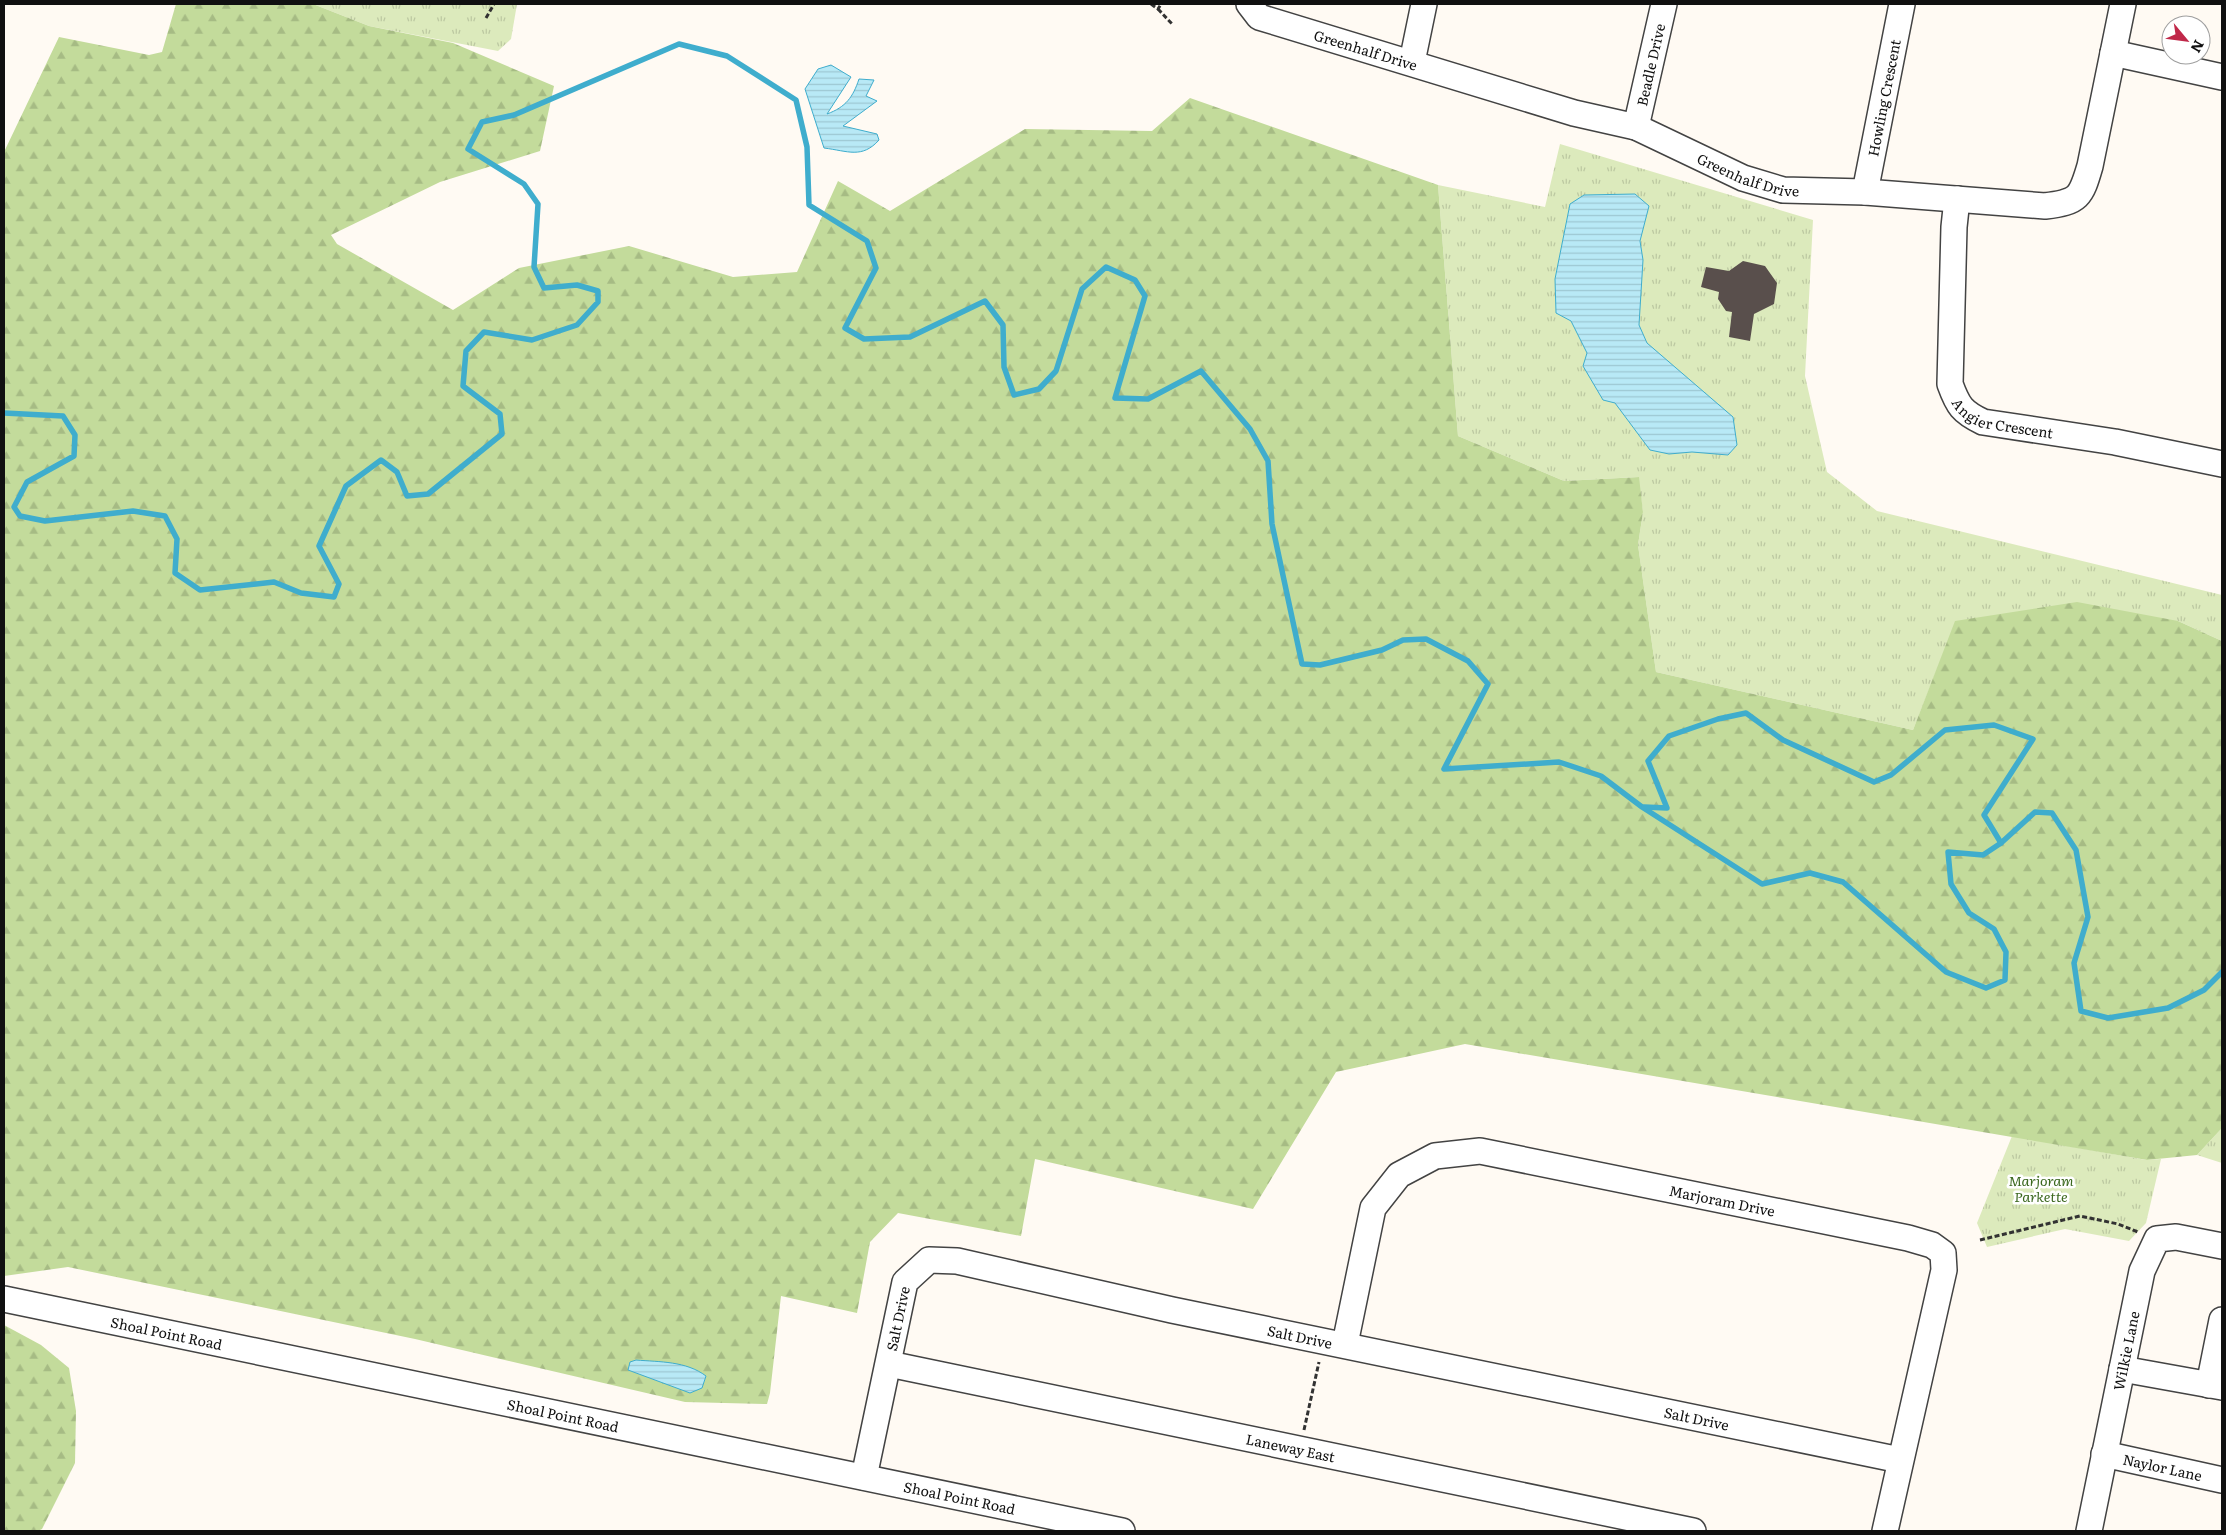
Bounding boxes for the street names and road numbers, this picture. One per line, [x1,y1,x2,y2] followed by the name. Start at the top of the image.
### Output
[1631,21,1669,108] street label: Beadle Drive
[1312,24,1420,75] street label: Greenhalf Drive
[1862,37,1905,158] street label: Howling Crescent
[1694,148,1799,200] street label: Greenhalf Drive
[1948,394,2055,443] street label: Angier Crescent
[1668,1180,1777,1221] street label: Marjoram Drive
[881,1284,914,1353] street label: Salt Drive
[2108,1309,2144,1392] street label: Wilkie Lane
[109,1311,225,1354] street label: Shoal Point Road
[1266,1320,1334,1353] street label: Salt Drive
[505,1394,621,1436] street label: Shoal Point Road
[1662,1402,1731,1435] street label: Salt Drive
[1244,1428,1337,1466] street label: Laneway East
[2121,1449,2204,1485] street label: Naylor Lane
[902,1476,1018,1519] street label: Shoal Point Road

